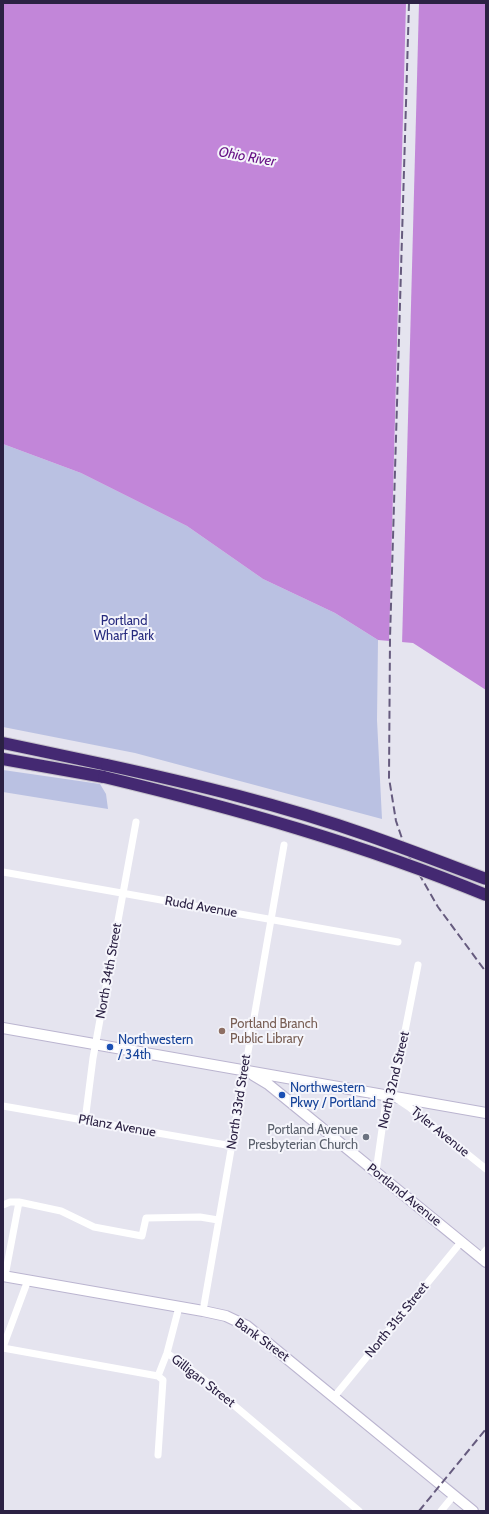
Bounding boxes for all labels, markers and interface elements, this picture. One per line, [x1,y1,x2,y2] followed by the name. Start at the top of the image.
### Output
[217,144,277,170] water label: Ohio River
[94,613,154,644] park label: Portland Wharf Park
[164,893,238,921] street label: Rudd Avenue
[93,922,125,1020] street label: North 34th Street
[230,1016,318,1047] place label: Portland Branch Public Library
[217,1026,227,1036] marker: Portland Branch Public Library
[375,1030,413,1130] street label: North 32nd Street
[118,1032,193,1063] place label: Northwestern / 34th
[105,1042,115,1052] marker: Northwestern / 34th
[224,1053,254,1151] street label: North 33rd Street
[290,1080,376,1111] place label: Northwestern Pkwy / Portland
[277,1090,287,1100] marker: Northwestern Pkwy / Portland
[408,1104,472,1160] street label: Tyler Avenue
[77,1111,157,1141] street label: Pflanz Avenue
[248,1122,358,1153] place label: Portland Avenue Presbyterian Church
[361,1132,371,1142] marker: Portland Avenue Presbyterian Church
[364,1160,444,1230] street label: Portland Avenue
[362,1279,432,1361] street label: North 31st Street
[232,1315,292,1365] street label: Bank Street
[168,1351,238,1411] street label: Gilligan Street

